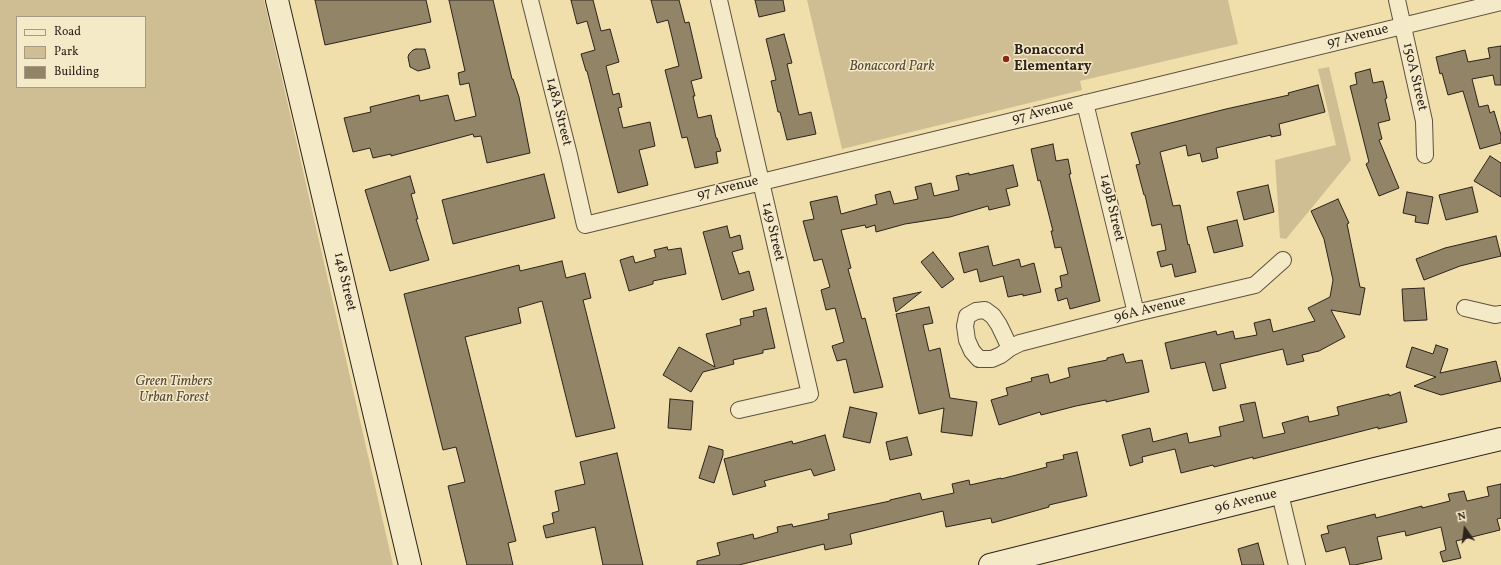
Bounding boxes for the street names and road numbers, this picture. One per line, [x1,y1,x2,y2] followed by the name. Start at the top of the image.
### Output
[1326,21,1390,53] street label: 97 Avenue
[1398,41,1430,113] street label: 150A Street
[541,76,575,148] street label: 148A Street
[1011,97,1075,129] street label: 97 Avenue
[696,173,760,205] street label: 97 Avenue
[1095,173,1127,243] street label: 149B Street
[757,201,787,263] street label: 149 Street
[329,251,359,313] street label: 148 Street
[1112,293,1188,327] street label: 96A Avenue
[1213,486,1279,518] street label: 96 Avenue

